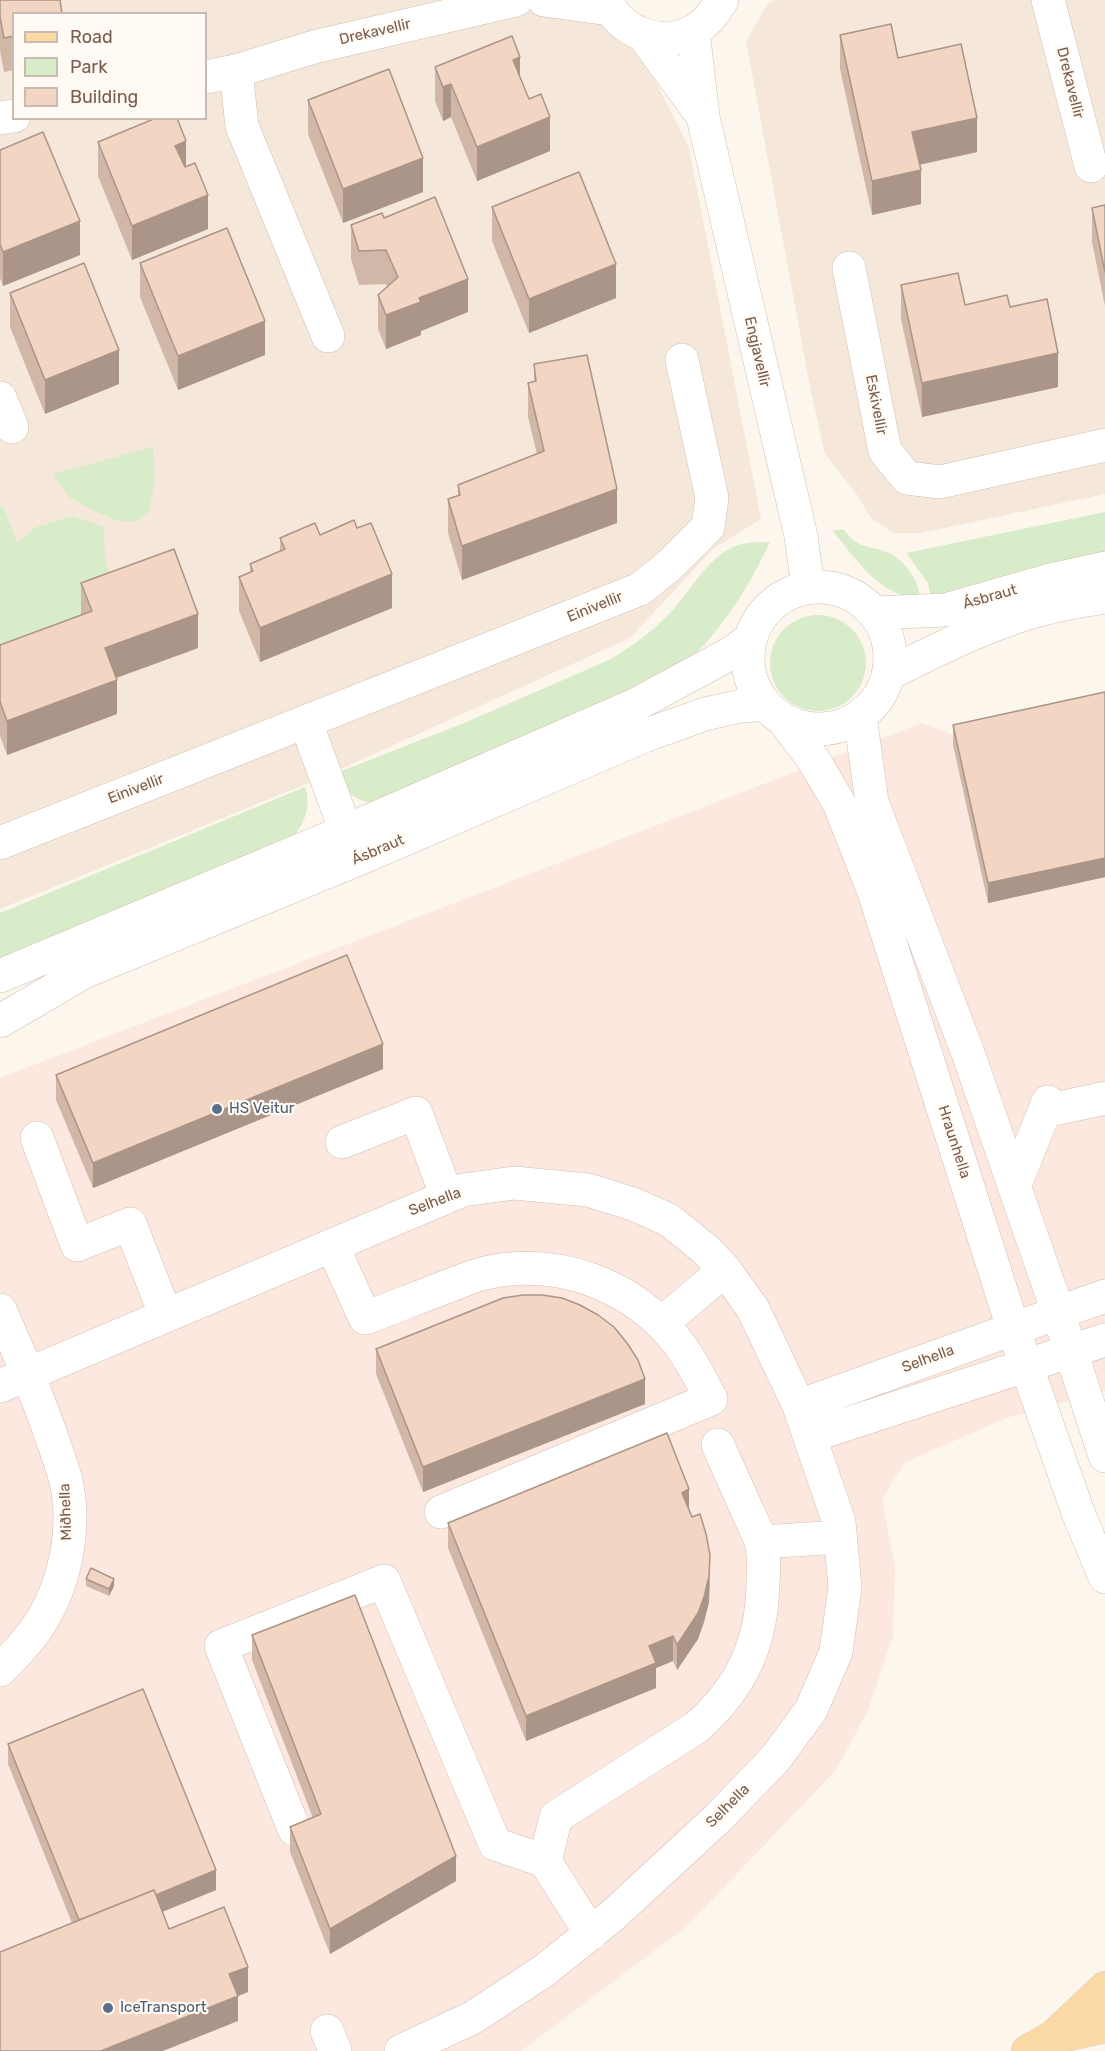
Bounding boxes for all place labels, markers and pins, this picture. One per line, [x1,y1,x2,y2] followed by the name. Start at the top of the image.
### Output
[229,1100,294,1118] place label: HS Veitur
[210,1102,224,1116] marker: HS Veitur
[120,1999,207,2017] place label: IceTransport
[101,2001,115,2015] marker: IceTransport

